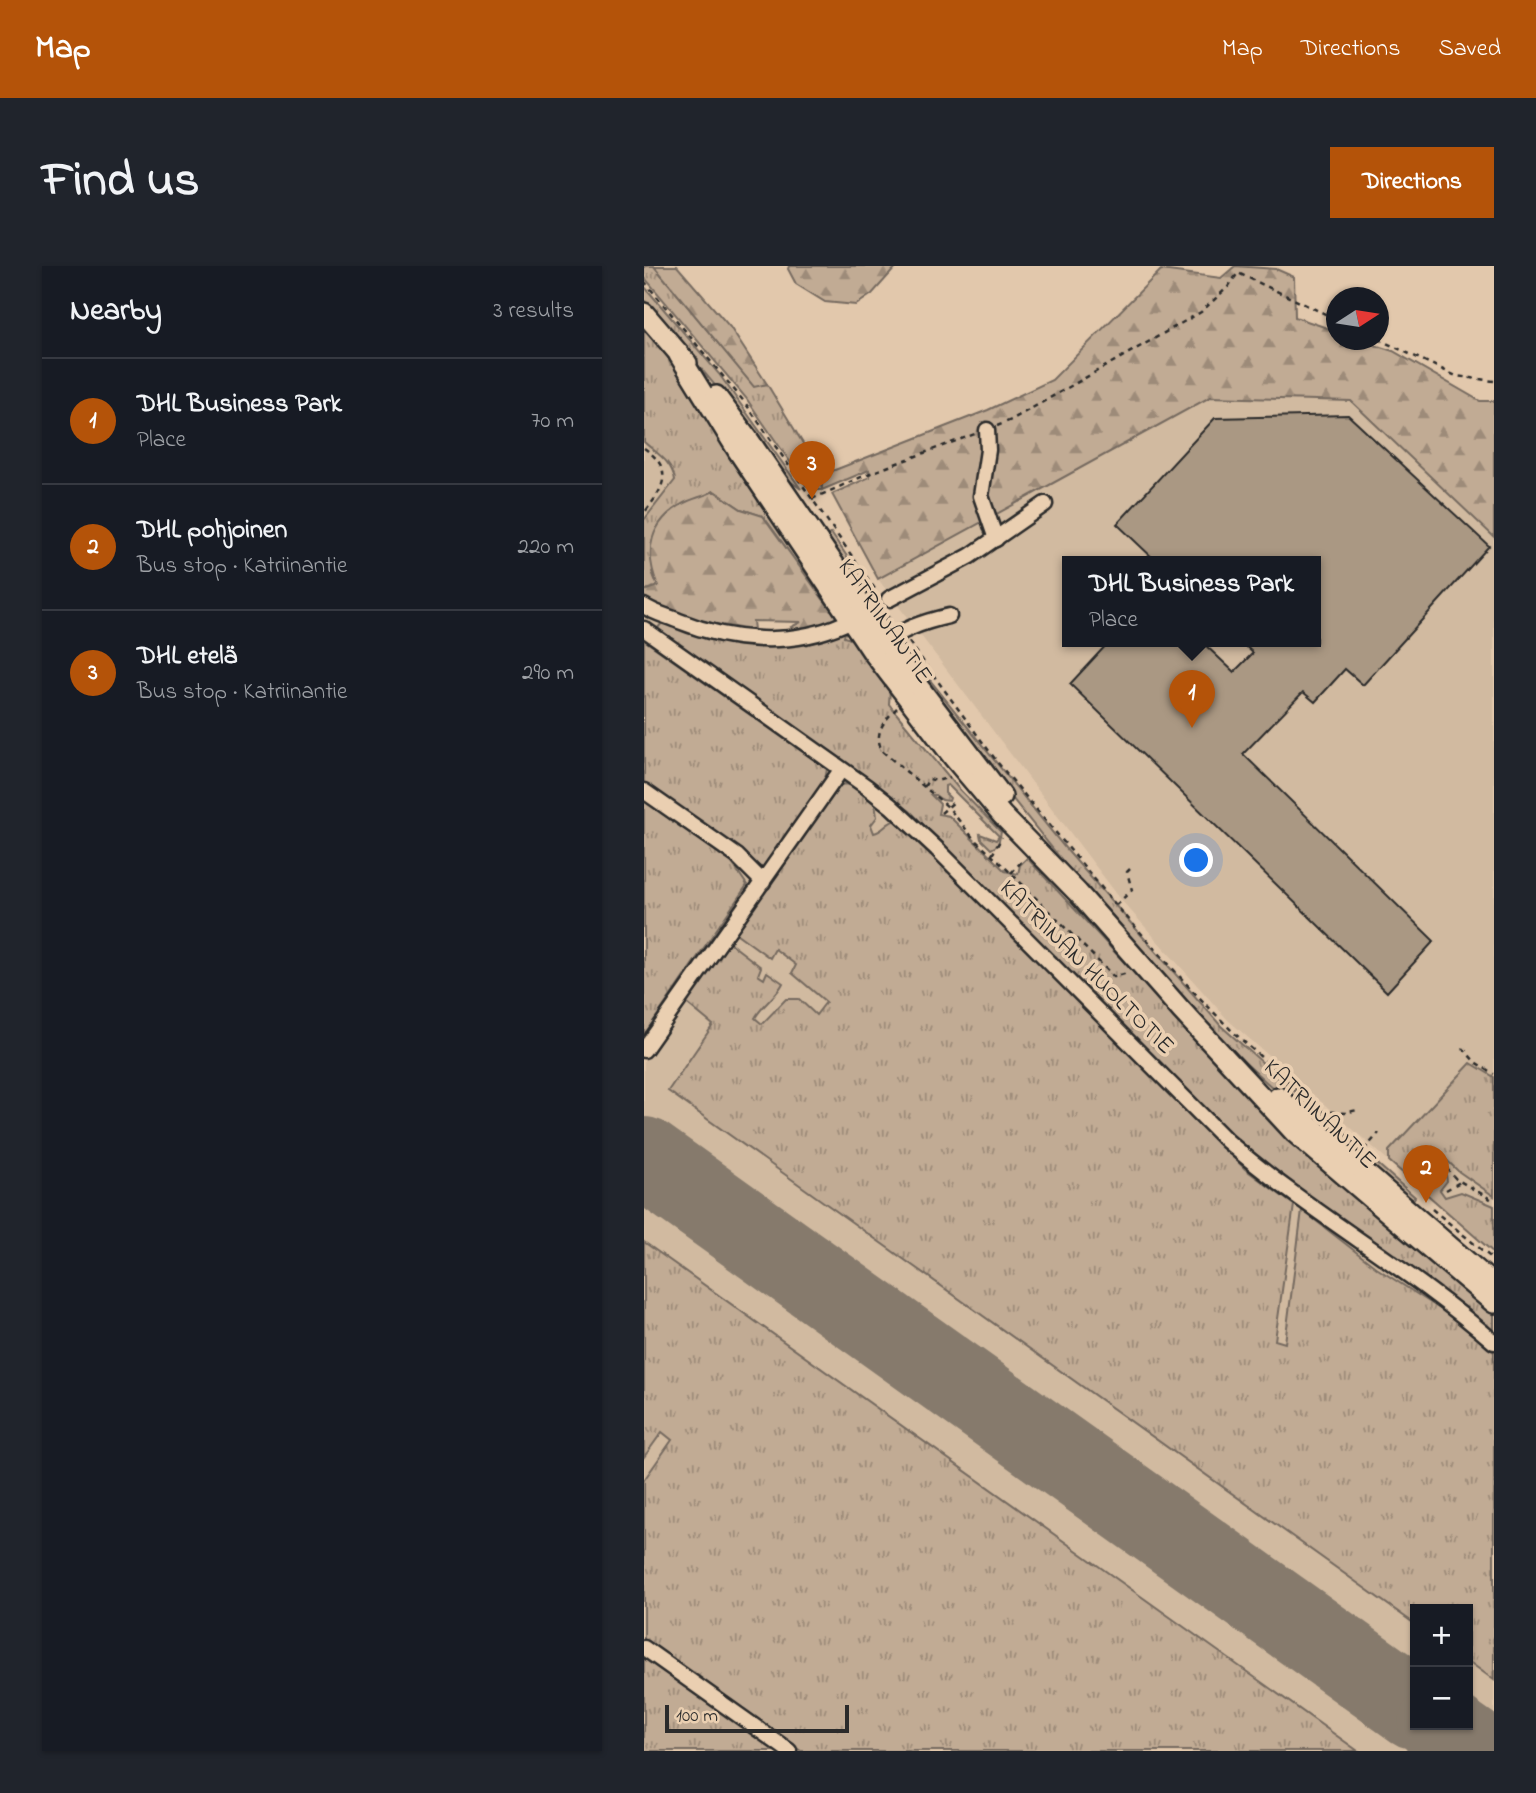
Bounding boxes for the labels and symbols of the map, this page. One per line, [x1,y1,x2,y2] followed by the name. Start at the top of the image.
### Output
[1326,287,1389,350] north arrow
[789,441,835,499] pin: 3
[828,552,940,692] street label: KATRIINANTIE
[1169,670,1215,728] pin: 1
[1179,843,1213,877] your location
[990,872,1182,1064] street label: KATRIINAN HUOLTOTIE
[1254,1052,1384,1178] street label: KATRIINANTIE
[1403,1145,1449,1203] pin: 2
[665,1702,849,1734] scale bar

